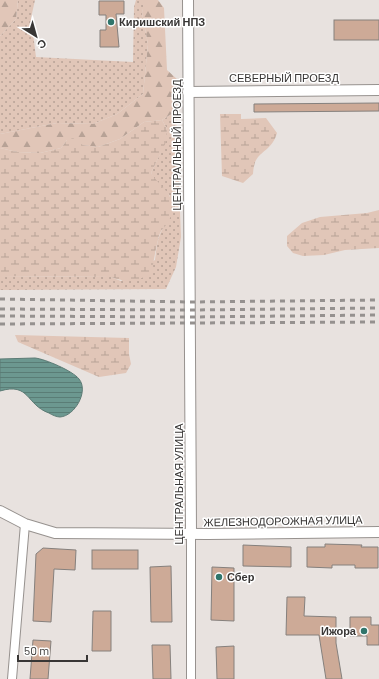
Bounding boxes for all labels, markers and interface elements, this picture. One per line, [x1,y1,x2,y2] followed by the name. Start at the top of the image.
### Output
[119,15,205,28] place label: Киришский НПЗ
[16,16,56,56] north arrow
[106,17,116,27] marker: Киришский НПЗ
[35,37,49,52] text: С
[229,71,339,84] street label: СЕВЕРНЫЙ ПРОЕЗД
[170,79,183,211] street label: ЦЕНТРАЛЬНЫЙ ПРОЕЗД
[172,423,185,545] street label: ЦЕНТРАЛЬНАЯ УЛИЦА
[203,513,363,528] street label: ЖЕЛЕЗНОДОРОЖНАЯ УЛИЦА
[227,570,255,583] place label: Сбер
[214,572,224,582] marker: Сбер
[321,624,357,637] place label: Ижора
[359,626,369,636] marker: Ижора
[18,637,87,663] scale bar
[24,643,49,657] text: 50 m

